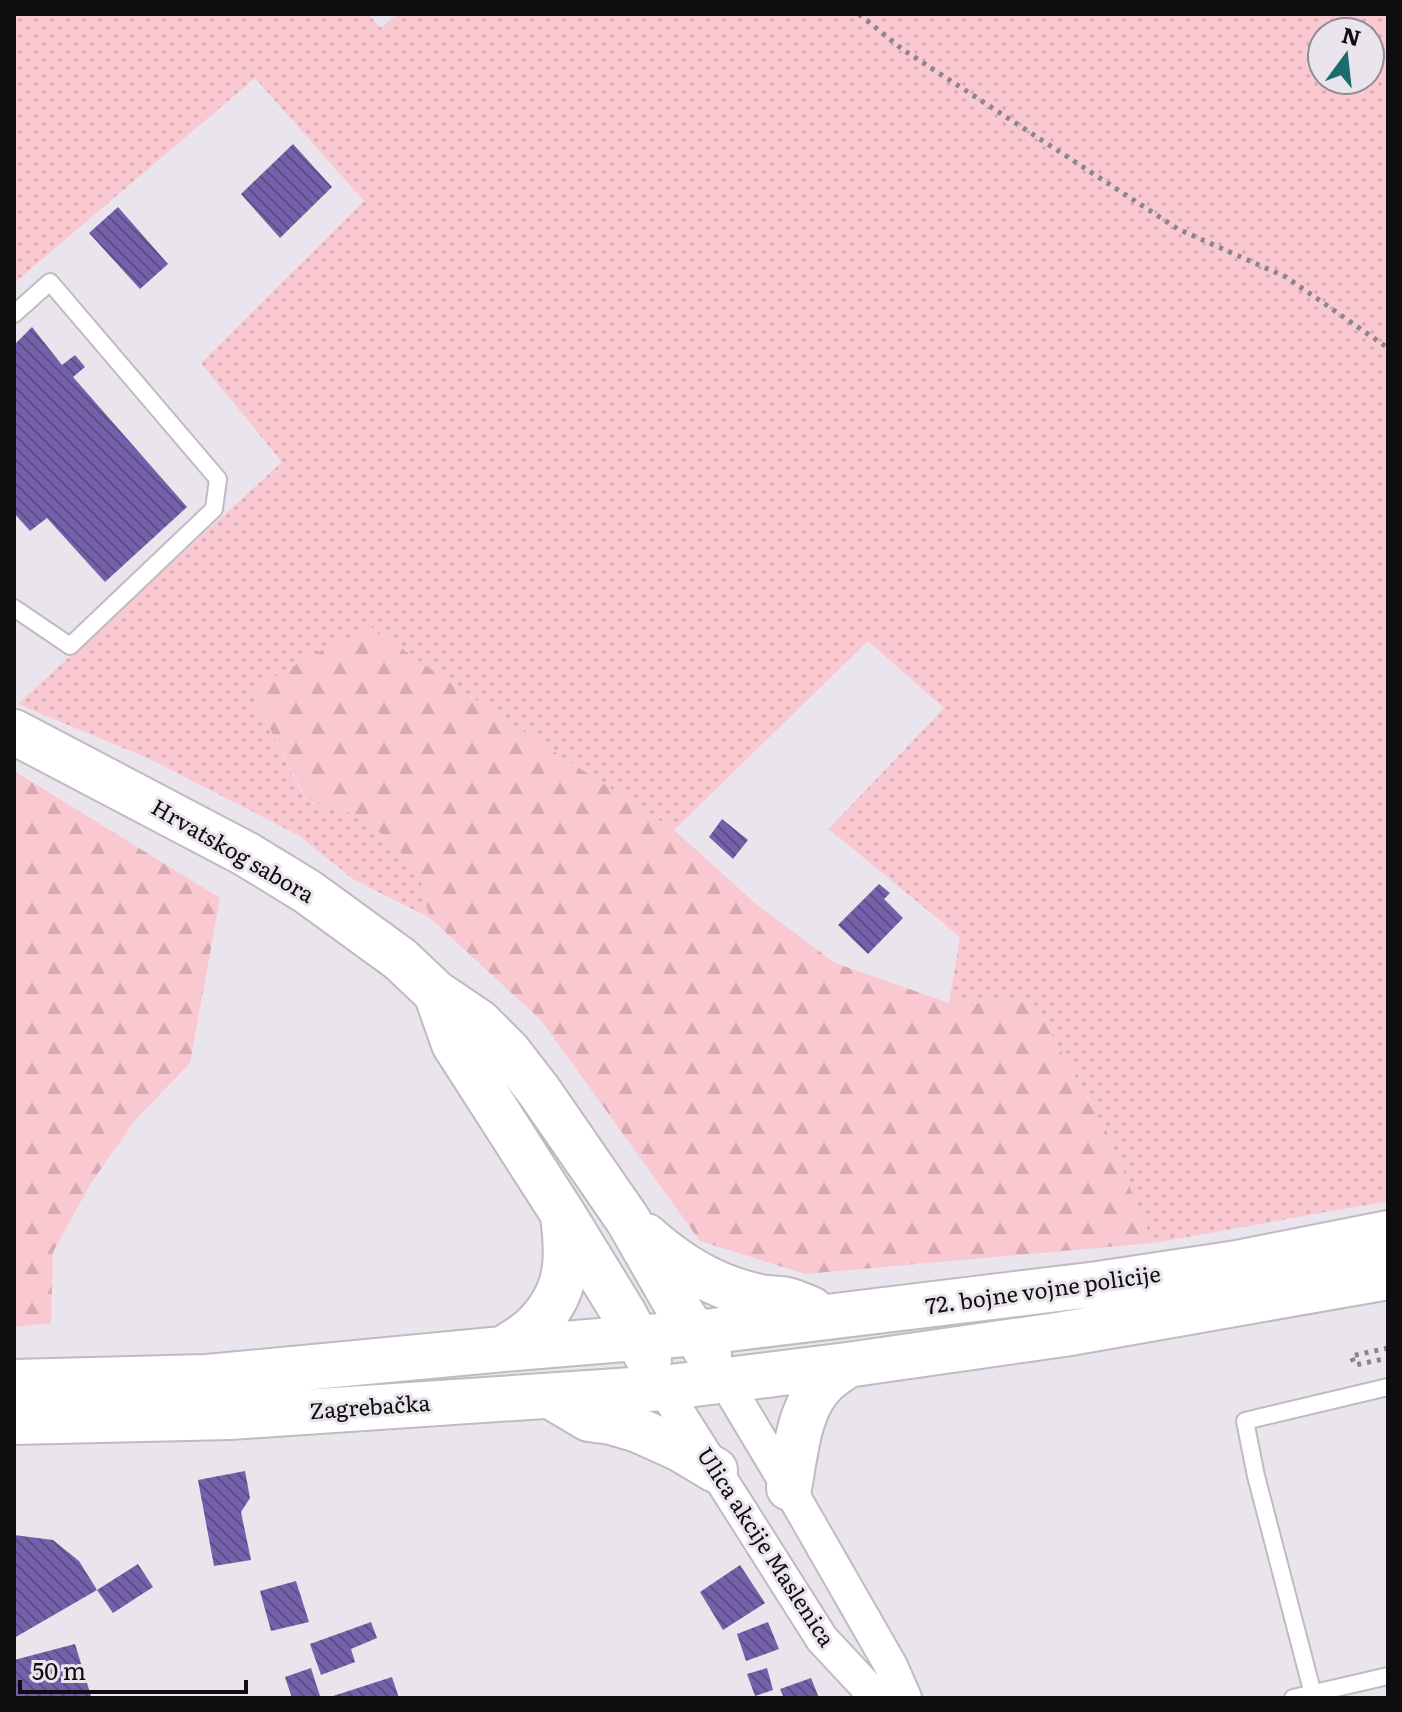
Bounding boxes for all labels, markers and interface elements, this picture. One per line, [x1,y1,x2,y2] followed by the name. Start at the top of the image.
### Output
[1306,16,1386,96] north arrow
[1338,17,1365,54] text: N
[146,790,321,910] street label: Hrvatskog sabora
[923,1256,1162,1321] street label: 72. bojne vojne policije
[309,1385,431,1426] street label: Zagrebačka
[690,1440,844,1653] street label: Ulica akcije Maslenica
[20,1644,246,1694] scale bar
[32,1652,86,1687] text: 50 m

